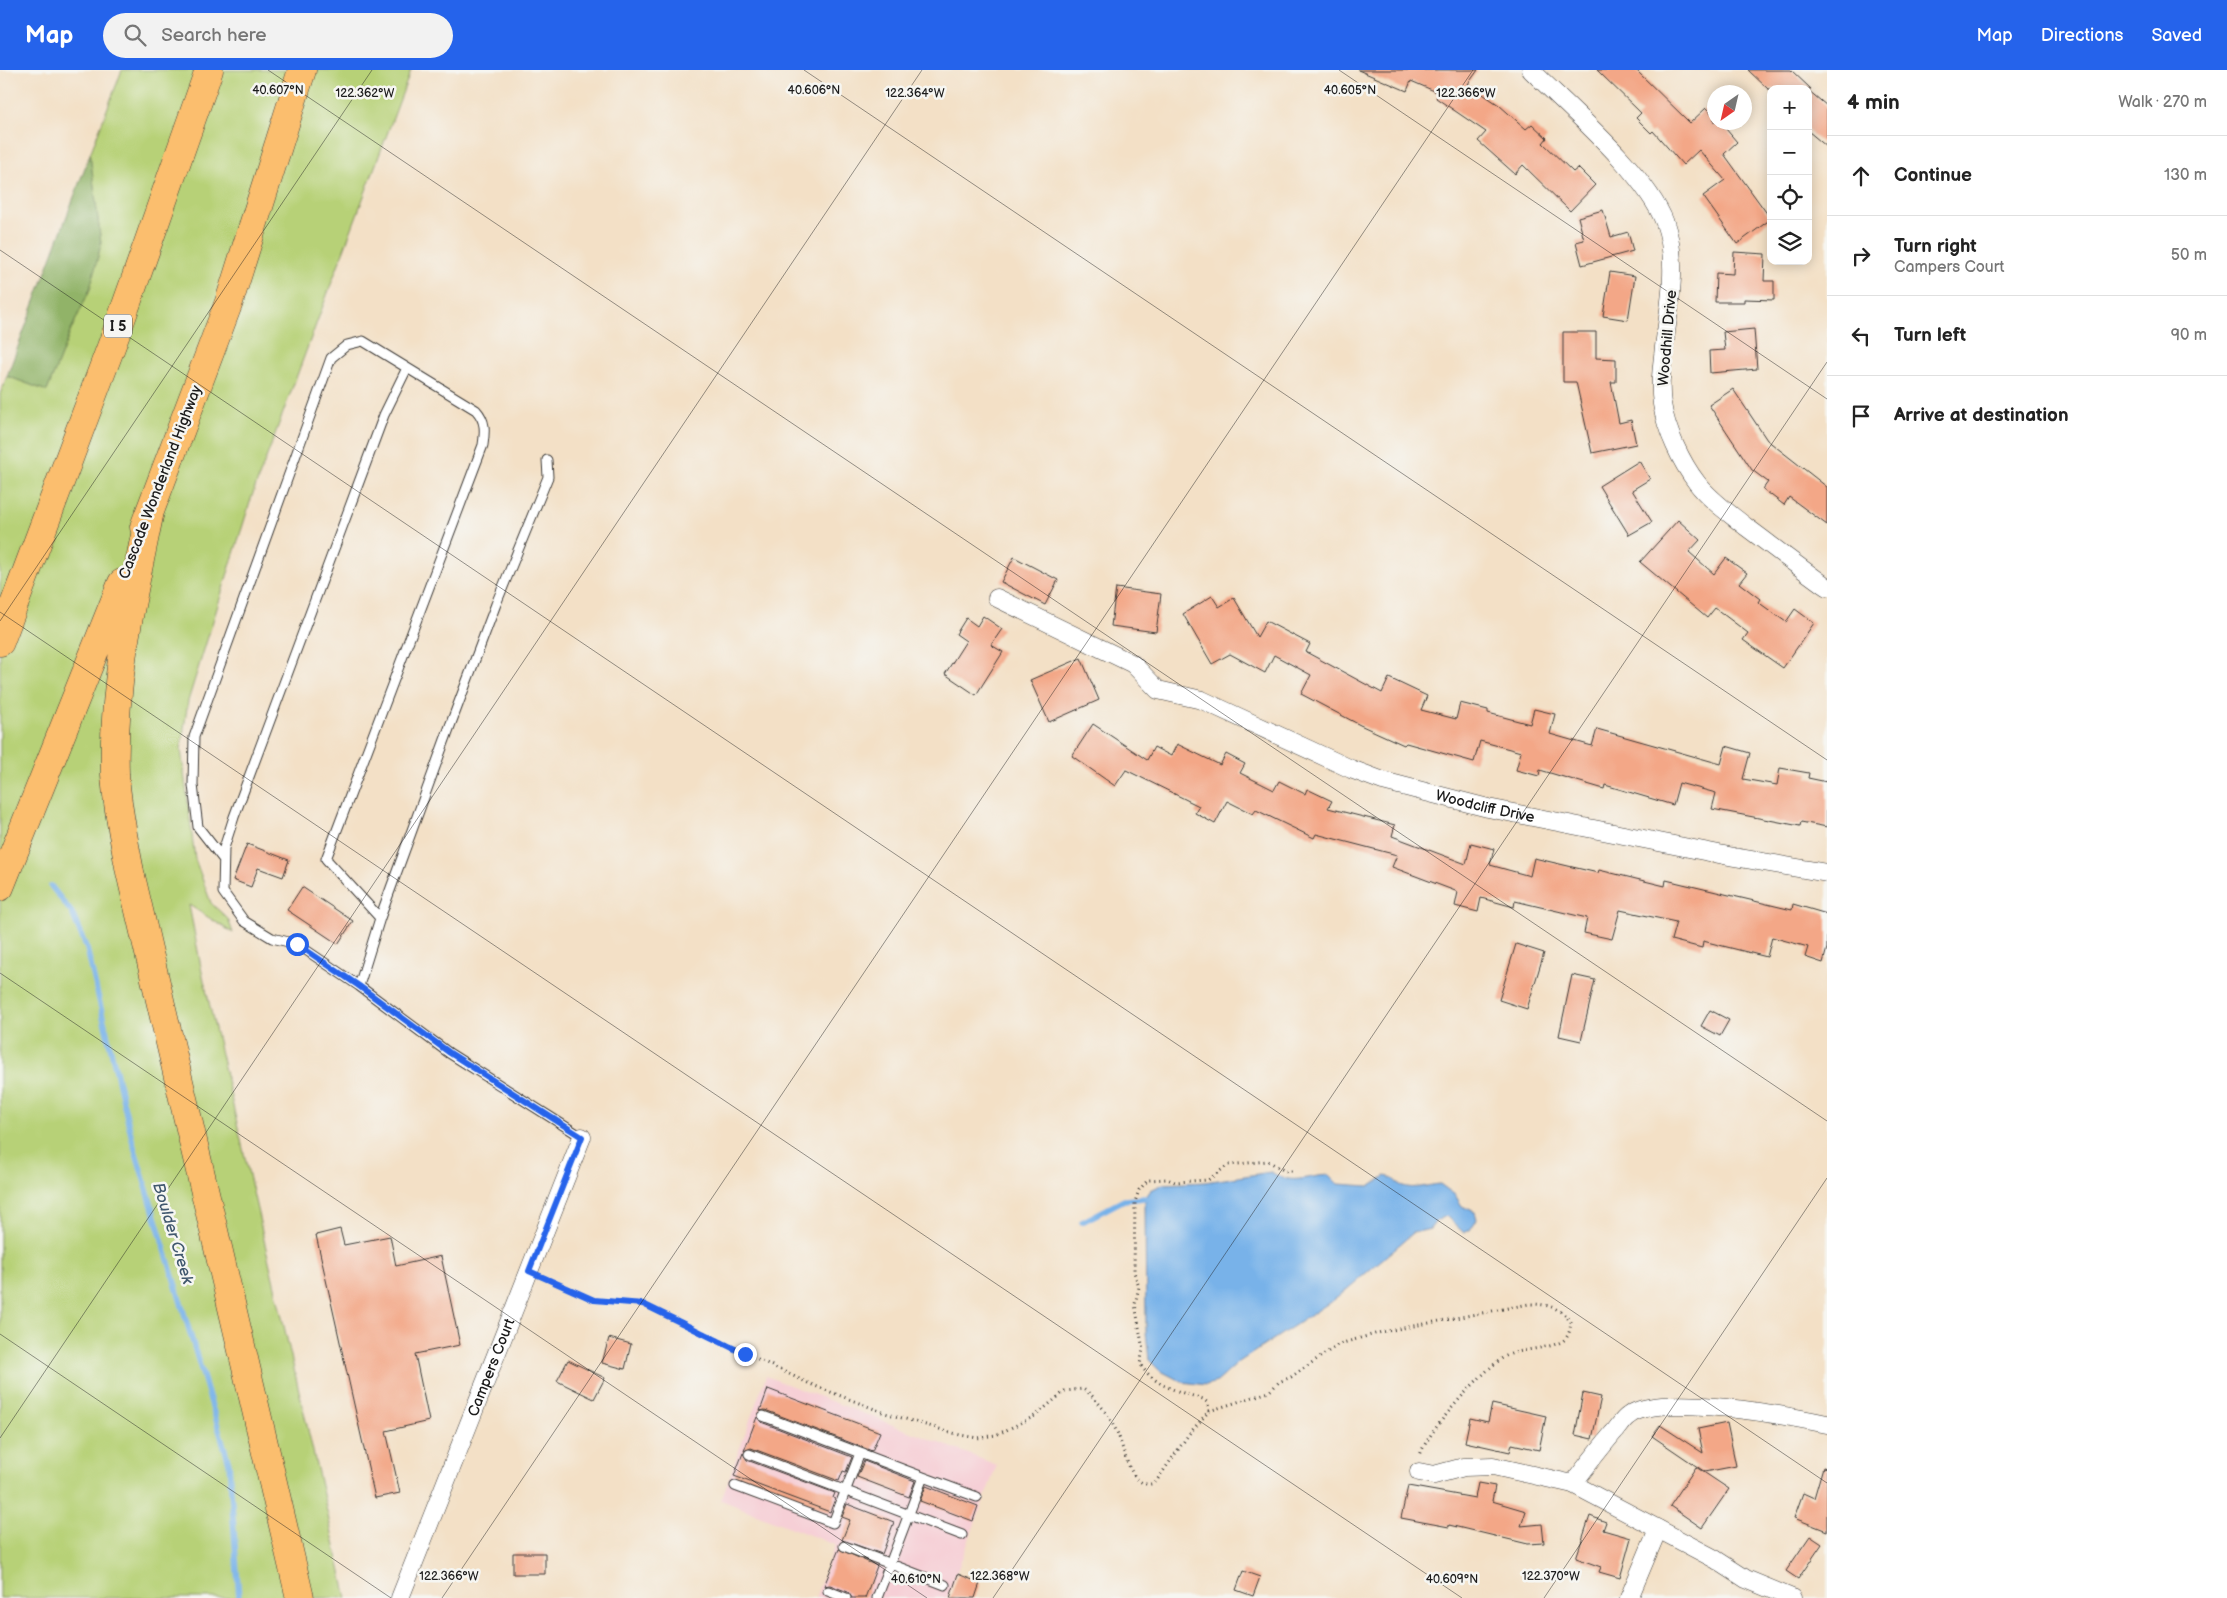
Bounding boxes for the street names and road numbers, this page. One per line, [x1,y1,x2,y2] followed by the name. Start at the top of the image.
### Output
[1654,289,1681,387] street label: Woodhill Drive
[104,315,132,338] road number: I 5
[115,382,206,582] street label: Cascade Wonderland Highway
[1434,786,1536,827] street label: Woodcliff Drive
[464,1315,520,1419] street label: Campers Court

